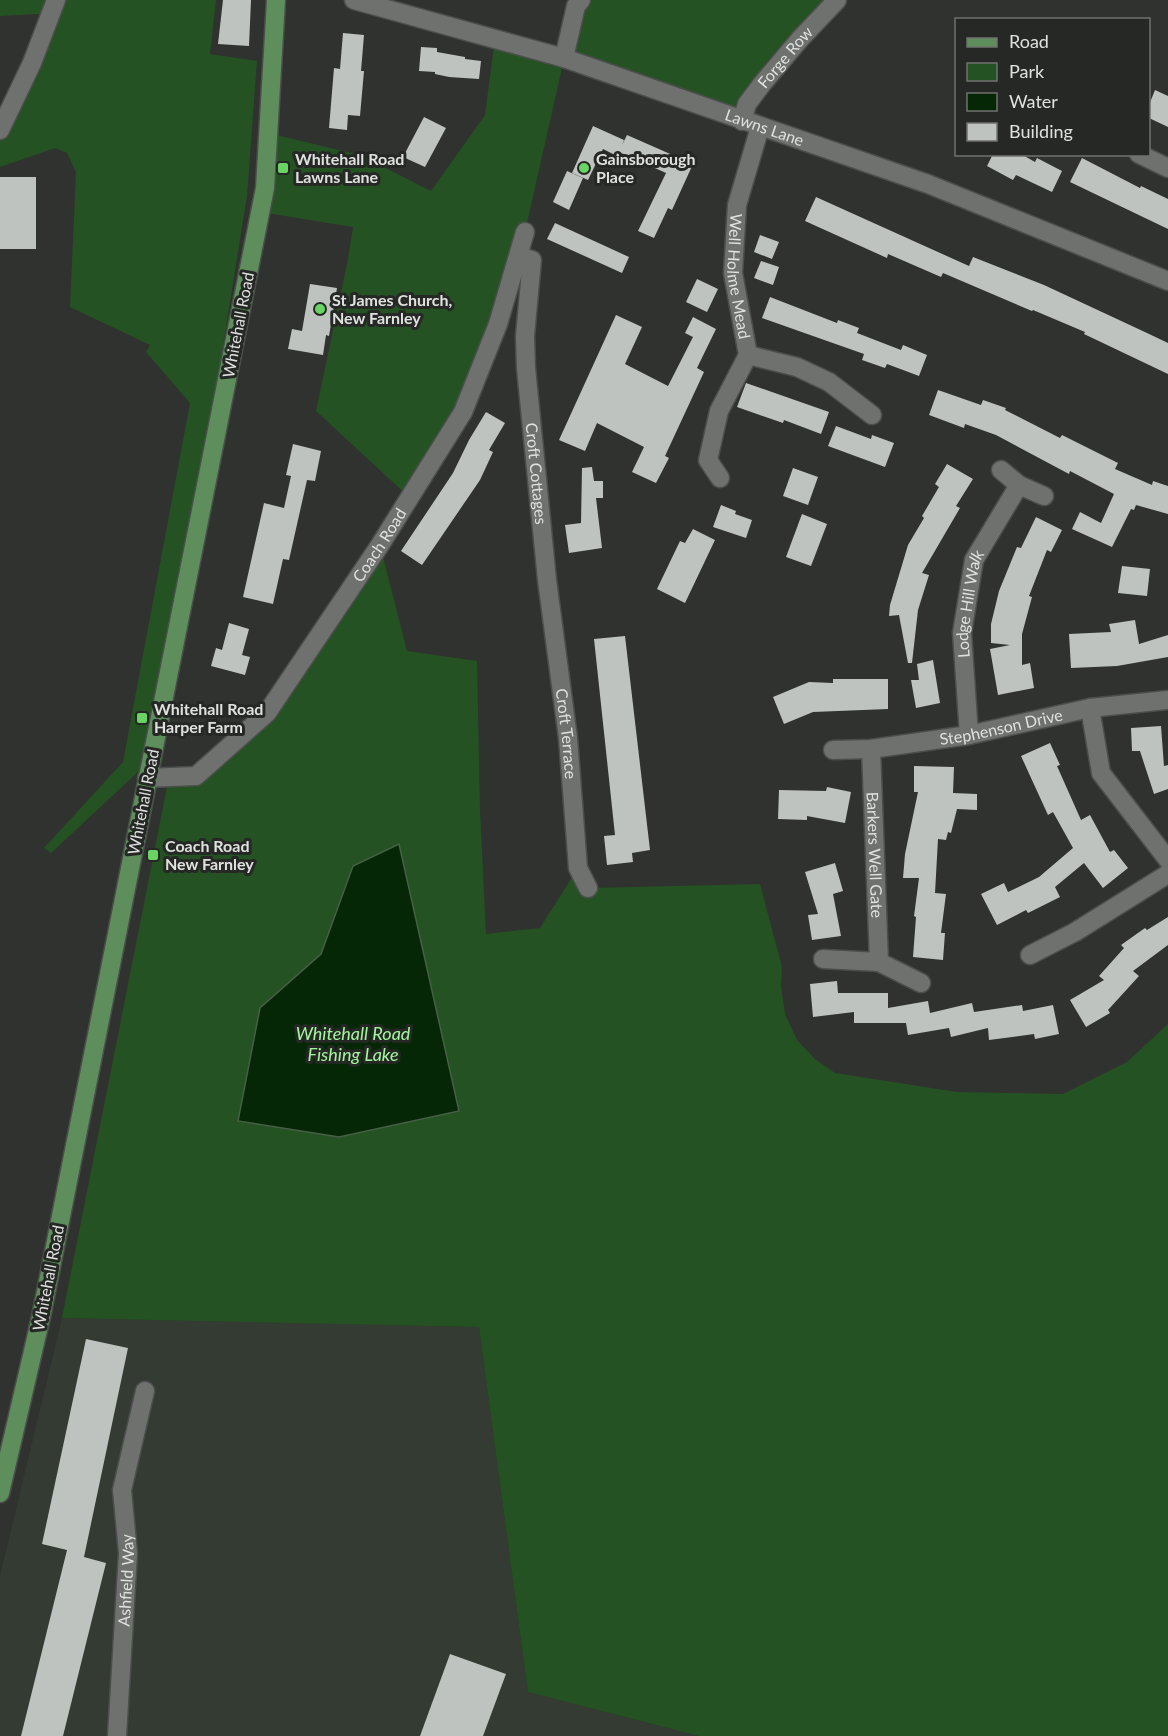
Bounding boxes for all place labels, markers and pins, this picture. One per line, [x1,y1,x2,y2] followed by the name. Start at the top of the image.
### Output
[295,149,404,186] place label: Whitehall Road Lawns Lane
[596,149,696,186] place label: Gainsborough Place
[276,161,290,175] marker: Whitehall Road Lawns Lane
[577,161,591,175] marker: Gainsborough Place
[332,290,452,327] place label: St James Church, New Farnley
[313,302,327,316] marker: St James Church, New Farnley
[154,699,263,736] place label: Whitehall Road Harper Farm
[135,711,149,725] marker: Whitehall Road Harper Farm
[165,836,254,873] place label: Coach Road New Farnley
[146,848,160,862] marker: Coach Road New Farnley

